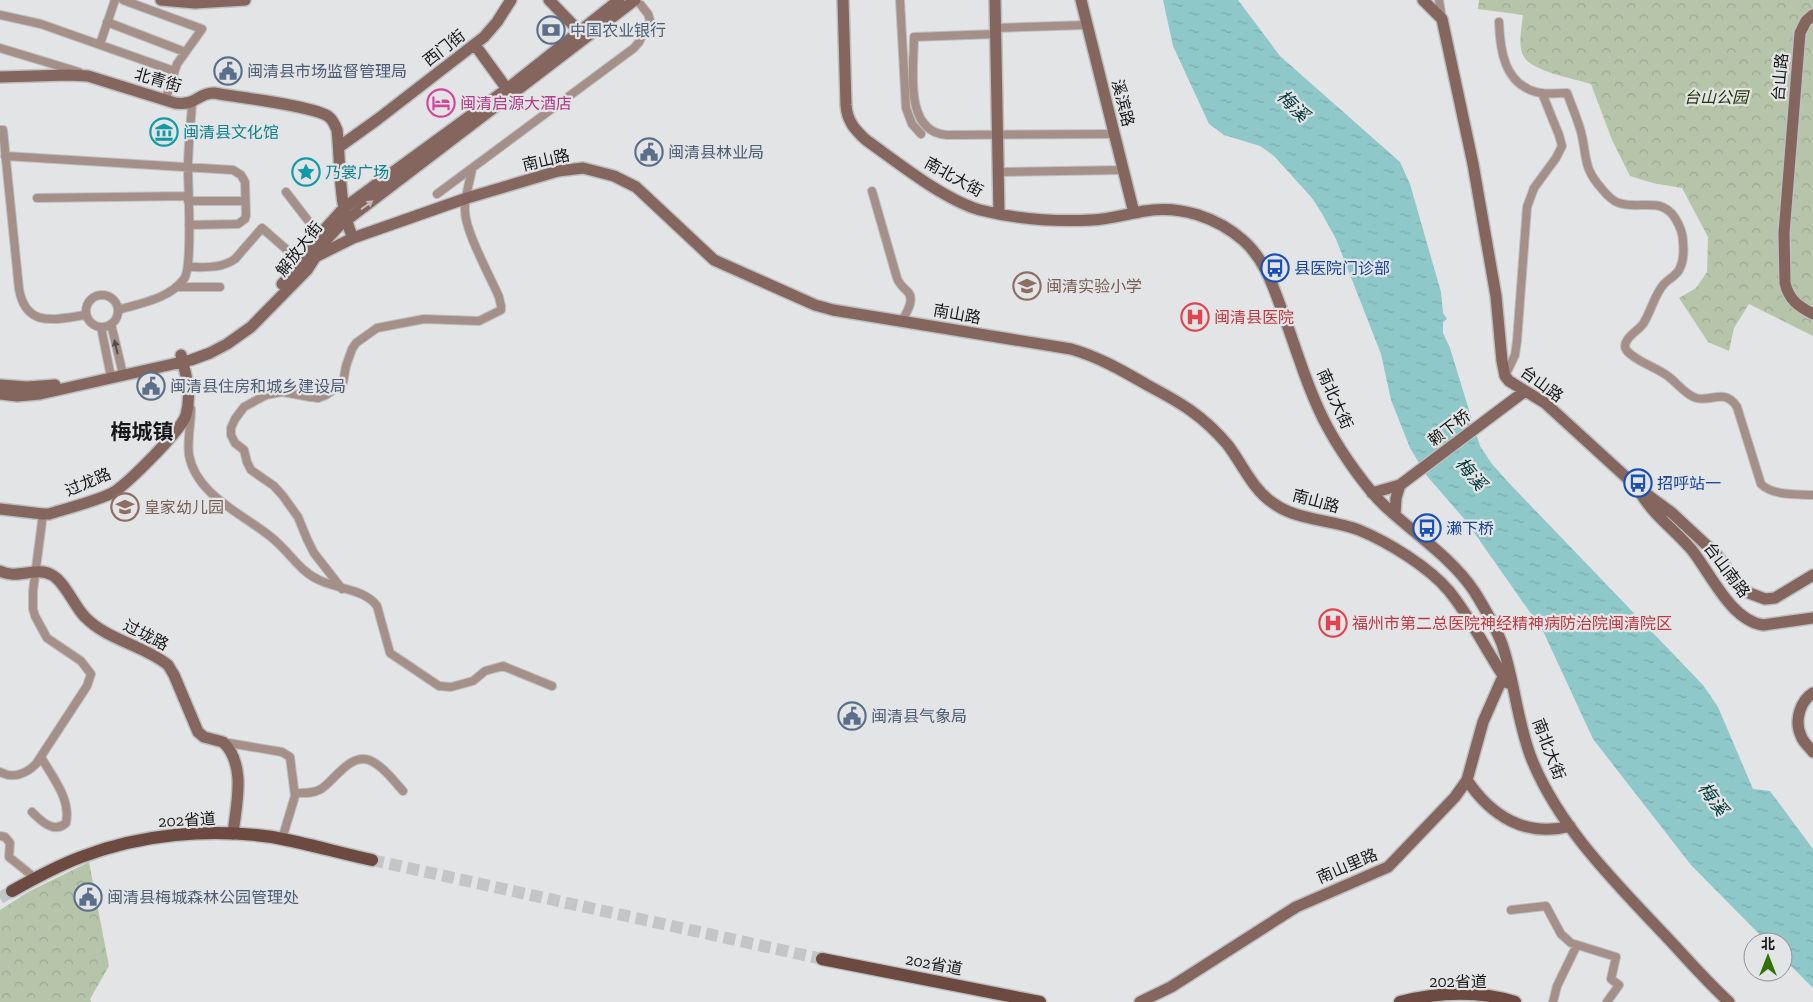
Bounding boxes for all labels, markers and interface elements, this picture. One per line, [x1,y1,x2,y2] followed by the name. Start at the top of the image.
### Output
[536,15,566,45] bank icon: 中国农业银行
[570,21,666,40] place label: 中国农业银行
[419,26,469,70] street label: 西门街
[1768,52,1792,102] street label: 台山路
[213,56,243,86] public building icon: 闽清县市场监督管理局
[247,62,407,81] place label: 闽清县市场监督管理局
[132,64,184,96] street label: 北青街
[1108,77,1138,129] street label: 溪滨路
[1272,86,1315,128] water label: 梅溪
[426,88,456,118] hotel icon: 闽清启源大酒店
[1684,88,1750,107] park label: 台山公园
[460,94,572,113] place label: 闽清启源大酒店
[149,117,179,147] museum icon: 闽清县文化馆
[183,123,279,142] place label: 闽清县文化馆
[634,137,664,167] public building icon: 闽清县林业局
[668,143,764,162] place label: 闽清县林业局
[520,145,572,175] street label: 南山路
[921,153,987,201] street label: 南北大街
[291,157,321,187] place icon: 乃裳广场
[325,163,389,182] place label: 乃裳广场
[360,200,374,210] one-way arrow
[272,218,326,280] street label: 解放大街
[1260,253,1290,283] bus stop icon: 县医院门诊部
[1294,259,1390,278] place label: 县医院门诊部
[1012,271,1042,301] school or university icon: 闽清实验小学
[1046,277,1142,296] place label: 闽清实验小学
[932,300,982,328] street label: 南山路
[1180,302,1210,332] hospital icon: 闽清县医院
[1214,308,1294,327] place label: 闽清县医院
[112,340,120,355] one-way arrow
[1517,362,1567,406] street label: 台山路
[1313,366,1357,432] street label: 南北大街
[136,371,166,401] public building icon: 闽清县住房和城乡建设局
[170,377,346,396] place label: 闽清县住房和城乡建设局
[1424,406,1474,450] street label: 赖下桥
[111,419,174,444] district label: 梅城镇
[1451,453,1492,496] water label: 梅溪
[62,464,114,500] street label: 过龙路
[1623,468,1653,498] bus stop icon: 招呼站一
[1657,474,1721,493] place label: 招呼站一
[1290,486,1342,516] street label: 南山路
[110,492,140,522] school or university icon: 皇家幼儿园
[144,498,224,517] place label: 皇家幼儿园
[1412,513,1442,543] bus stop icon: 濑下桥
[1446,519,1494,538] place label: 濑下桥
[1700,539,1754,601] street label: 台山南路
[1318,608,1348,638] hospital icon: 福州市第二总医院神经精神病防治院闽清院区
[1352,614,1672,633] place label: 福州市第二总医院神经精神病防治院闽清院区
[120,616,172,654] street label: 过垅路
[837,701,867,731] public building icon: 闽清县气象局
[871,707,967,726] place label: 闽清县气象局
[1529,716,1569,782] street label: 南北大街
[1694,778,1734,822] water label: 梅溪
[158,809,216,831] street label: 202省道
[1314,845,1380,887] street label: 南山里路
[73,882,103,912] public building icon: 闽清县梅城森林公园管理处
[107,888,299,907] place label: 闽清县梅城森林公园管理处
[1743,932,1793,982] north arrow
[1761,936,1775,953] text: 北
[904,949,964,979] street label: 202省道
[1429,972,1487,991] street label: 202省道

